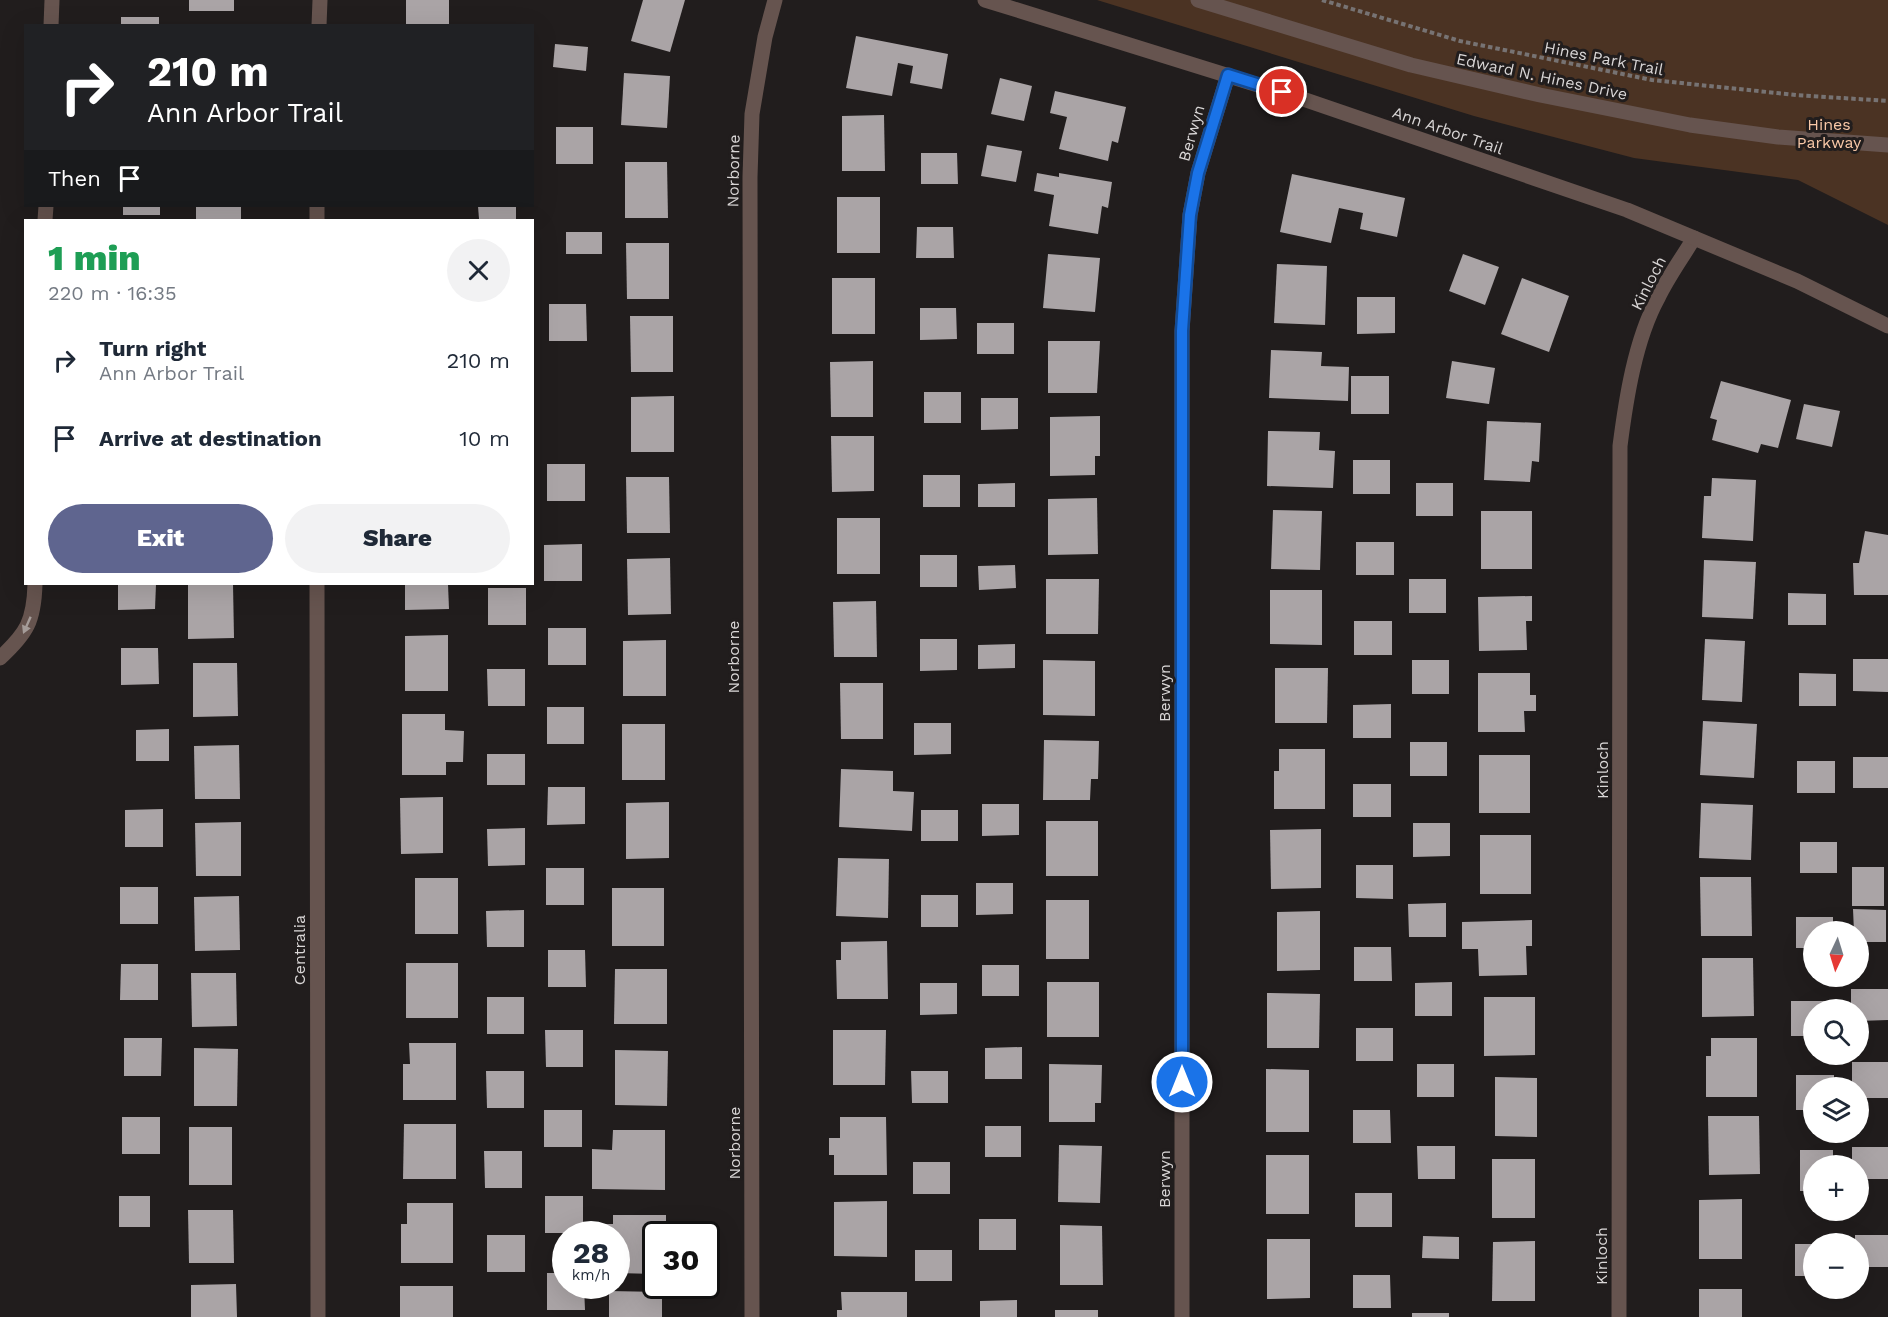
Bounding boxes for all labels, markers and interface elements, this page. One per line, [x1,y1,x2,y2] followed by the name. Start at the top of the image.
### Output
[1543,38,1665,79] street label: Hines Park Trail
[147,47,269,96] text: 210 m
[48,48,126,126] icon: right
[1455,49,1629,104] street label: Edward N. Hines Drive
[1256,66,1307,117] pin
[1265,75,1298,108] icon: arrive
[147,97,343,129] text: Ann Arbor Trail
[1174,103,1209,164] street label: Berwyn
[1390,103,1506,158] street label: Ann Arbor Trail
[1797,115,1862,152] park label: Hines Parkway
[723,134,744,208] street label: Norborne
[113,162,146,195] icon: arrive
[48,166,101,191] text: Then
[48,237,141,279] text: 1 min
[447,239,510,302] button: close
[1627,253,1670,313] street label: Kinloch
[48,281,177,305] text: 220 m · 16:35
[99,336,206,361] text: Turn right
[48,344,81,377] icon: right
[446,348,510,373] text: 210 m
[99,361,244,385] text: Ann Arbor Trail
[48,422,81,455] icon: arrive
[99,426,322,451] text: Arrive at destination
[459,426,510,451] text: 10 m
[48,504,273,573] button: Exit
[285,504,510,573] button: Share
[22,616,32,634] one-way arrow
[724,620,743,694] street label: Norborne
[1155,664,1174,722] street label: Berwyn
[1593,741,1612,799] street label: Kinloch
[290,915,309,985] street label: Centralia
[1803,921,1869,987] north arrow
[1803,921,1869,1299] map controls
[1803,999,1869,1065] button: search
[1150,1050,1214,1114] position arrow
[1803,1077,1869,1143] button: layers
[725,1106,744,1180] street label: Norborne
[1155,1150,1174,1208] street label: Berwyn
[1803,1155,1869,1221] button: +
[642,1221,720,1299] speed limit sign: 30
[1592,1227,1611,1285] street label: Kinloch
[1803,1233,1869,1299] button: −
[573,1235,609,1270] text: 28
[572,1266,610,1284] text: km/h

